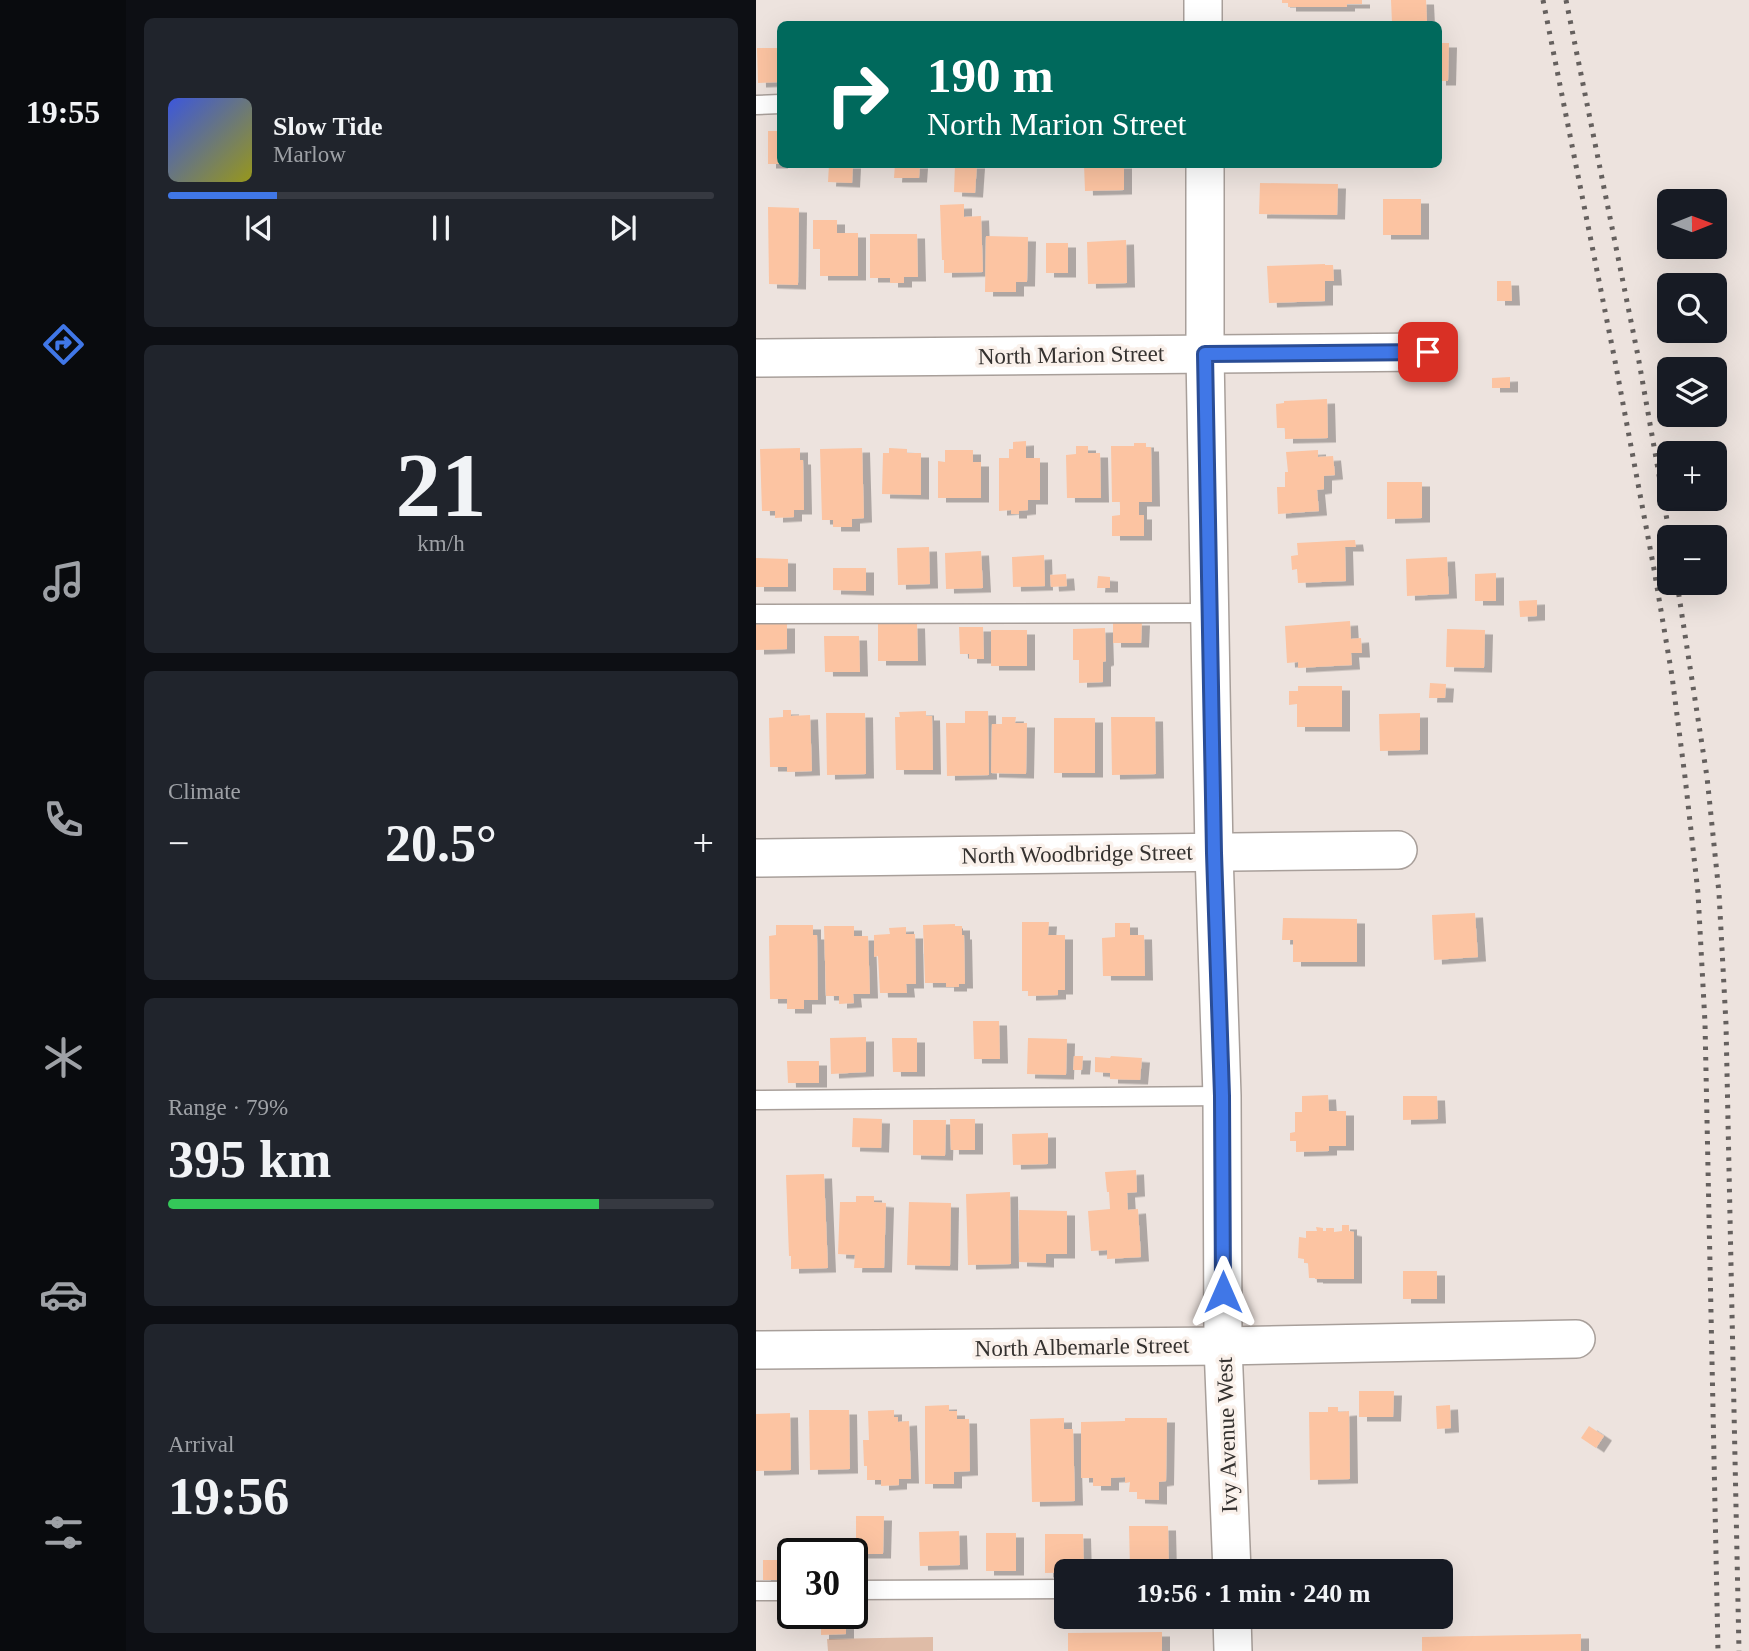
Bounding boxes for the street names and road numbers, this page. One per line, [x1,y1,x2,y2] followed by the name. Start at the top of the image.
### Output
[978,341,1165,369] street label: North Marion Street
[961,839,1194,869] street label: North Woodbridge Street
[974,1333,1190,1361] street label: North Albemarle Street
[1212,1356,1242,1513] street label: Ivy Avenue West

